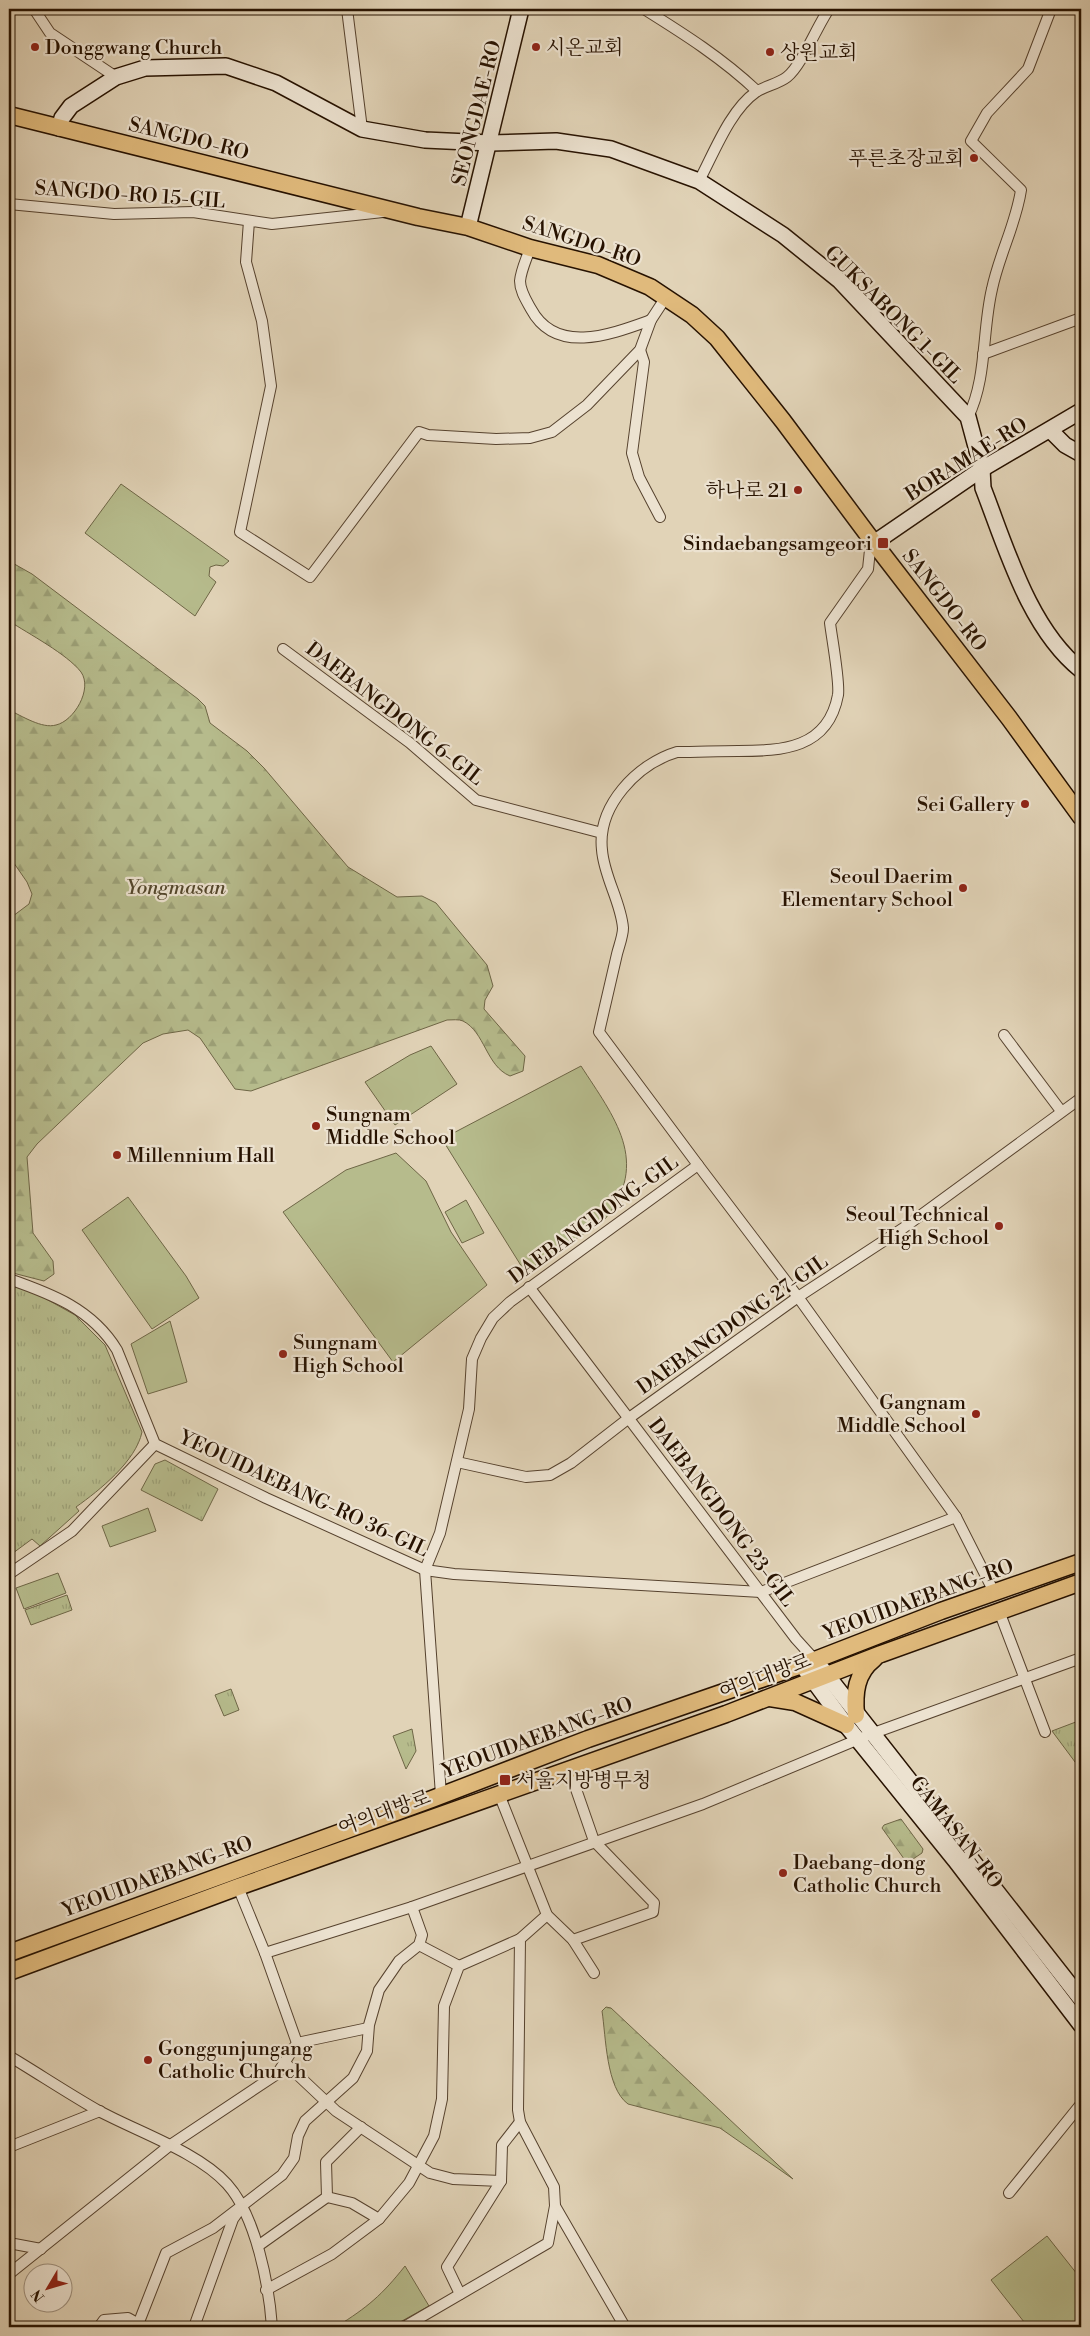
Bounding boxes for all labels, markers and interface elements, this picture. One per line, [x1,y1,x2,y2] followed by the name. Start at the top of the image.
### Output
[45,36,222,61] place label: Donggwang Church
[546,36,623,61] place label: 시온교회
[447,38,508,189] street label: SEONGDAE-RO
[29,41,41,53] marker: Donggwang Church
[530,41,542,53] marker: 시온교회
[780,41,857,66] place label: 상원교회
[764,46,776,58] marker: 상원교회
[126,112,251,166] street label: SANGDO-RO
[848,147,964,172] place label: 푸른초장교회
[968,152,980,164] marker: 푸른초장교회
[34,176,226,215] street label: SANGDO-RO 15-GIL
[519,212,644,273] street label: SANGDO-RO
[819,241,967,389] street label: GUKSABONG 1-GIL
[900,413,1032,508] street label: BORAMAE-RO
[706,479,788,504] place label: 하나로 21
[792,484,804,496] marker: 하나로 21
[683,532,872,557] place label: Sindaebangsamgeori
[876,536,890,550] marker: Sindaebangsamgeori
[896,545,992,657] street label: SANGDO-RO
[300,637,488,791] street label: DAEBANGDONG 6-GIL
[917,793,1015,818] place label: Sei Gallery
[1019,798,1031,810] marker: Sei Gallery
[781,865,953,913] place label: Seoul Daerim Elementary School
[126,876,227,901] park label: Yongmasan
[957,882,969,894] marker: Seoul Daerim Elementary School
[326,1103,455,1151] place label: Sungnam Middle School
[310,1120,322,1132] marker: Sungnam Middle School
[127,1144,275,1169] place label: Millennium Hall
[111,1149,123,1161] marker: Millennium Hall
[504,1150,684,1290] street label: DAEBANGDONG-GIL
[846,1203,989,1251] place label: Seoul Technical High School
[993,1220,1005,1232] marker: Seoul Technical High School
[632,1250,833,1401] street label: DAEBANGDONG 27-GIL
[293,1331,404,1379] place label: Sungnam High School
[277,1348,289,1360] marker: Sungnam High School
[837,1391,966,1439] place label: Gangnam Middle School
[970,1408,982,1420] marker: Gangnam Middle School
[642,1414,800,1612] street label: DAEBANGDONG 23-GIL
[174,1425,432,1563] street label: YEOUIDAEBANG-RO 36-GIL
[819,1554,1017,1647] street label: YEOUIDAEBANG-RO
[716,1648,815,1706] street label: 여의대방로
[438,1692,636,1785] street label: YEOUIDAEBANG-RO
[516,1769,651,1794] place label: 서울지방병무청
[904,1772,1008,1894] street label: GAMASAN-RO
[498,1773,512,1787] marker: 서울지방병무청
[335,1785,434,1842] street label: 여의대방로
[58,1831,256,1924] street label: YEOUIDAEBANG-RO
[793,1851,941,1899] place label: Daebang-dong Catholic Church
[777,1867,789,1879] marker: Daebang-dong Catholic Church
[158,2037,313,2085] place label: Gonggunjungang Catholic Church
[142,2054,154,2066] marker: Gonggunjungang Catholic Church
[22,2264,72,2314] north arrow
[28,2285,49,2305] text: N

